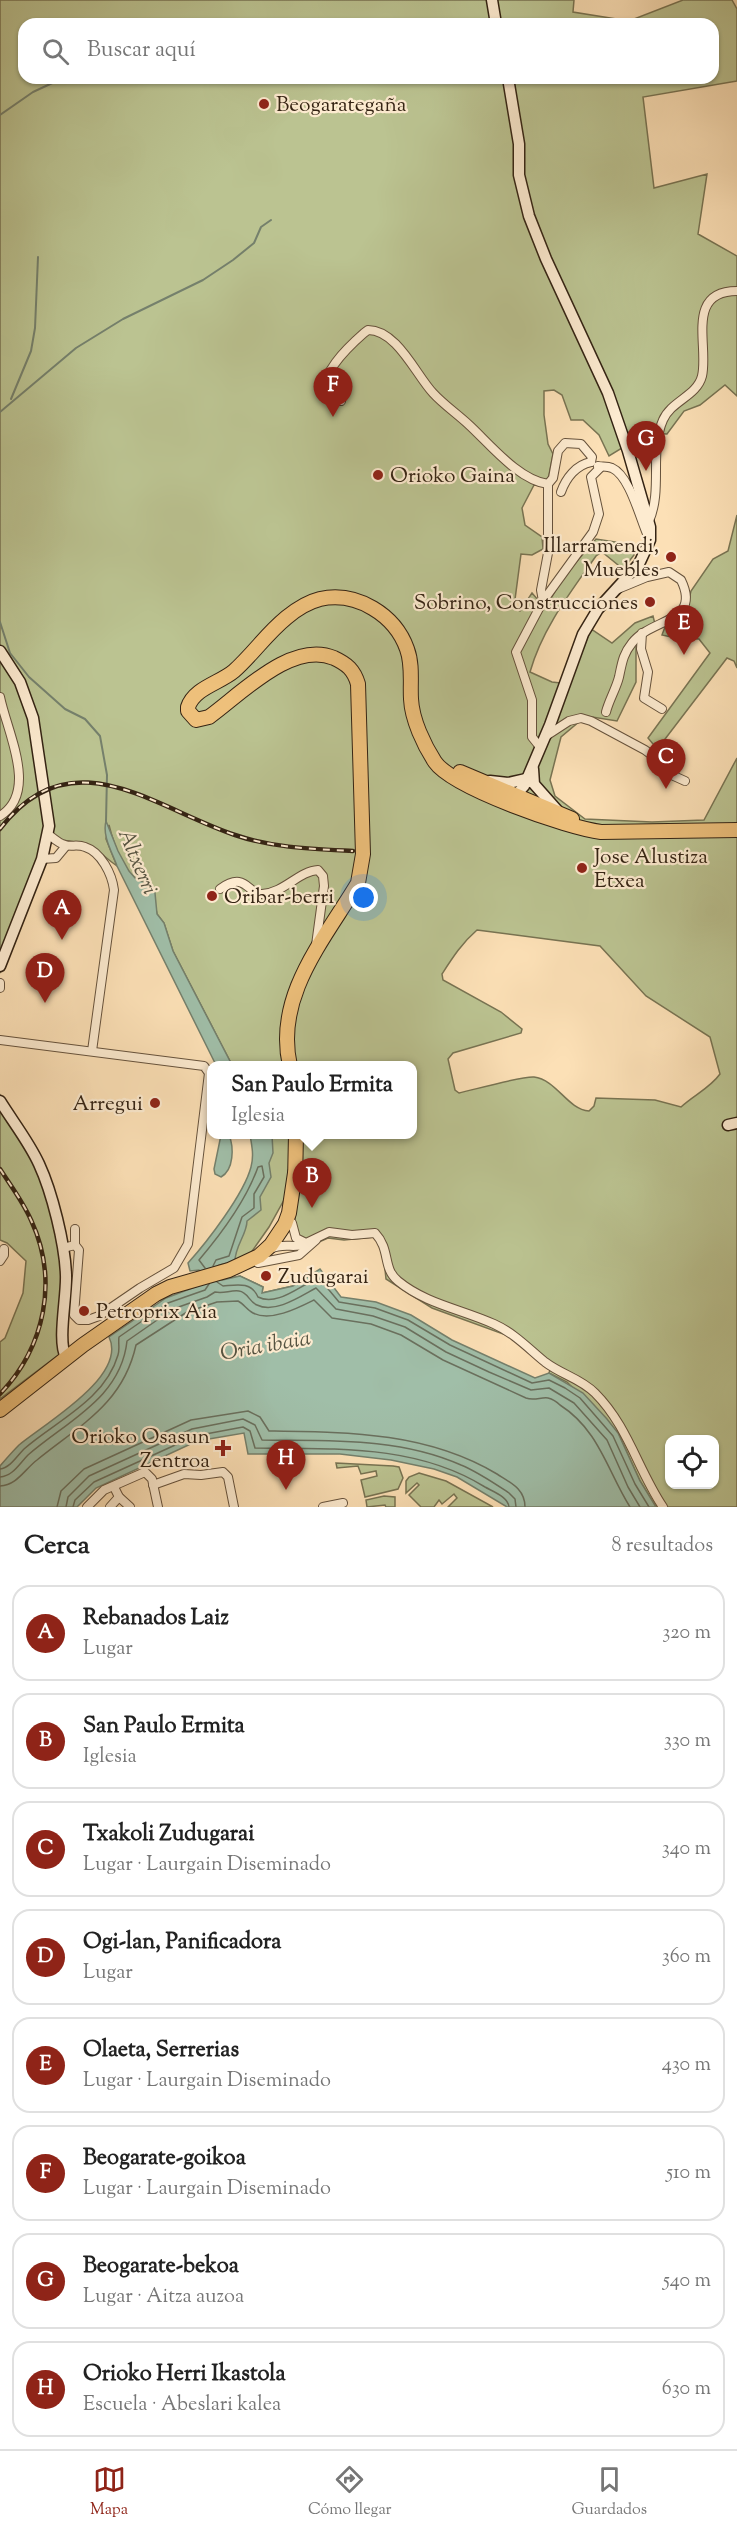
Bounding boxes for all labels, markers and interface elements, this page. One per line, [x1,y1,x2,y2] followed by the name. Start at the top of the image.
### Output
[18,18,719,84] search box
[39,35,72,68] icon: search
[87,35,196,67] text: Buscar aquí
[276,91,407,121] place label: Beogarategaña
[257,97,271,111] marker: Beogarategaña
[314,368,352,417] pin: F
[626,422,666,471] pin: G
[390,462,515,492] place label: Orioko Gaina
[371,468,385,482] marker: Orioko Gaina
[543,532,659,586] place label: Illarramendi, Muebles
[664,550,678,564] marker: Illarramendi, Muebles
[414,589,638,619] place label: Sobrino, Construcciones
[643,595,657,609] marker: Sobrino, Construcciones
[664,606,704,655] pin: E
[646,740,686,789] pin: C
[108,824,164,900] water label: Altxerri
[593,843,708,897] place label: Jose Alustiza Etxea
[575,861,589,875] marker: Jose Alustiza Etxea
[224,883,334,913] place label: Oribar-berri
[349,883,378,912] your location
[205,889,219,903] marker: Oribar-berri
[42,890,82,940] pin: A
[26,954,64,1003] pin: D
[207,1061,417,1139] popup
[231,1070,393,1102] text: San Paulo Ermita
[73,1090,143,1120] place label: Arregui
[148,1096,162,1110] marker: Arregui
[231,1102,285,1131] text: Iglesia
[292,1158,332,1208] pin: B
[278,1263,369,1293] place label: Zudugarai
[259,1269,273,1283] marker: Zudugarai
[96,1298,217,1328] place label: Petroprix Aia
[77,1304,91,1318] marker: Petroprix Aia
[218,1323,313,1371] water label: Oria ibaia
[71,1423,210,1477] place label: Orioko Osasun Zentroa
[665,1435,719,1489] map controls
[665,1435,719,1489] button: locate
[214,1439,232,1457] marker: Orioko Osasun Zentroa
[266,1440,306,1490] pin: H
[24,1528,90,1565] text: Cerca
[611,1532,713,1561] text: 8 resultados
[83,1603,229,1635] text: Rebanados Laiz
[37,1619,54,1648] text: A
[662,1619,711,1648] text: 320 m
[83,1635,133,1664] text: Lugar
[83,1711,245,1743] text: San Paulo Ermita
[39,1727,52,1756] text: B
[664,1727,711,1756] text: 330 m
[83,1743,137,1772] text: Iglesia
[83,1819,254,1851] text: Txakoli Zudugarai
[37,1835,54,1864] text: C
[662,1835,711,1864] text: 340 m
[83,1851,331,1880] text: Lugar · Laurgain Diseminado
[83,1927,281,1959] text: Ogi-lan, Panificadora
[38,1943,53,1972] text: D
[662,1943,711,1972] text: 360 m
[83,1959,133,1988] text: Lugar
[83,2035,239,2067] text: Olaeta, Serrerias
[39,2051,52,2080] text: E
[662,2051,711,2080] text: 430 m
[83,2067,331,2096] text: Lugar · Laurgain Diseminado
[83,2143,246,2175] text: Beogarate-goikoa
[40,2159,51,2188] text: F
[666,2159,711,2188] text: 510 m
[83,2175,331,2204] text: Lugar · Laurgain Diseminado
[83,2251,239,2283] text: Beogarate-bekoa
[37,2267,54,2296] text: G
[663,2267,711,2296] text: 540 m
[83,2283,244,2312] text: Lugar · Aitza auzoa
[83,2359,286,2391] text: Orioko Herri Ikastola
[38,2375,53,2404] text: H
[662,2375,711,2404] text: 630 m
[83,2391,281,2420] text: Escuela · Abeslari kalea
[90,2463,128,2522] tab: Mapa
[308,2463,392,2522] tab: Cómo llegar
[571,2463,647,2522] tab: Guardados

